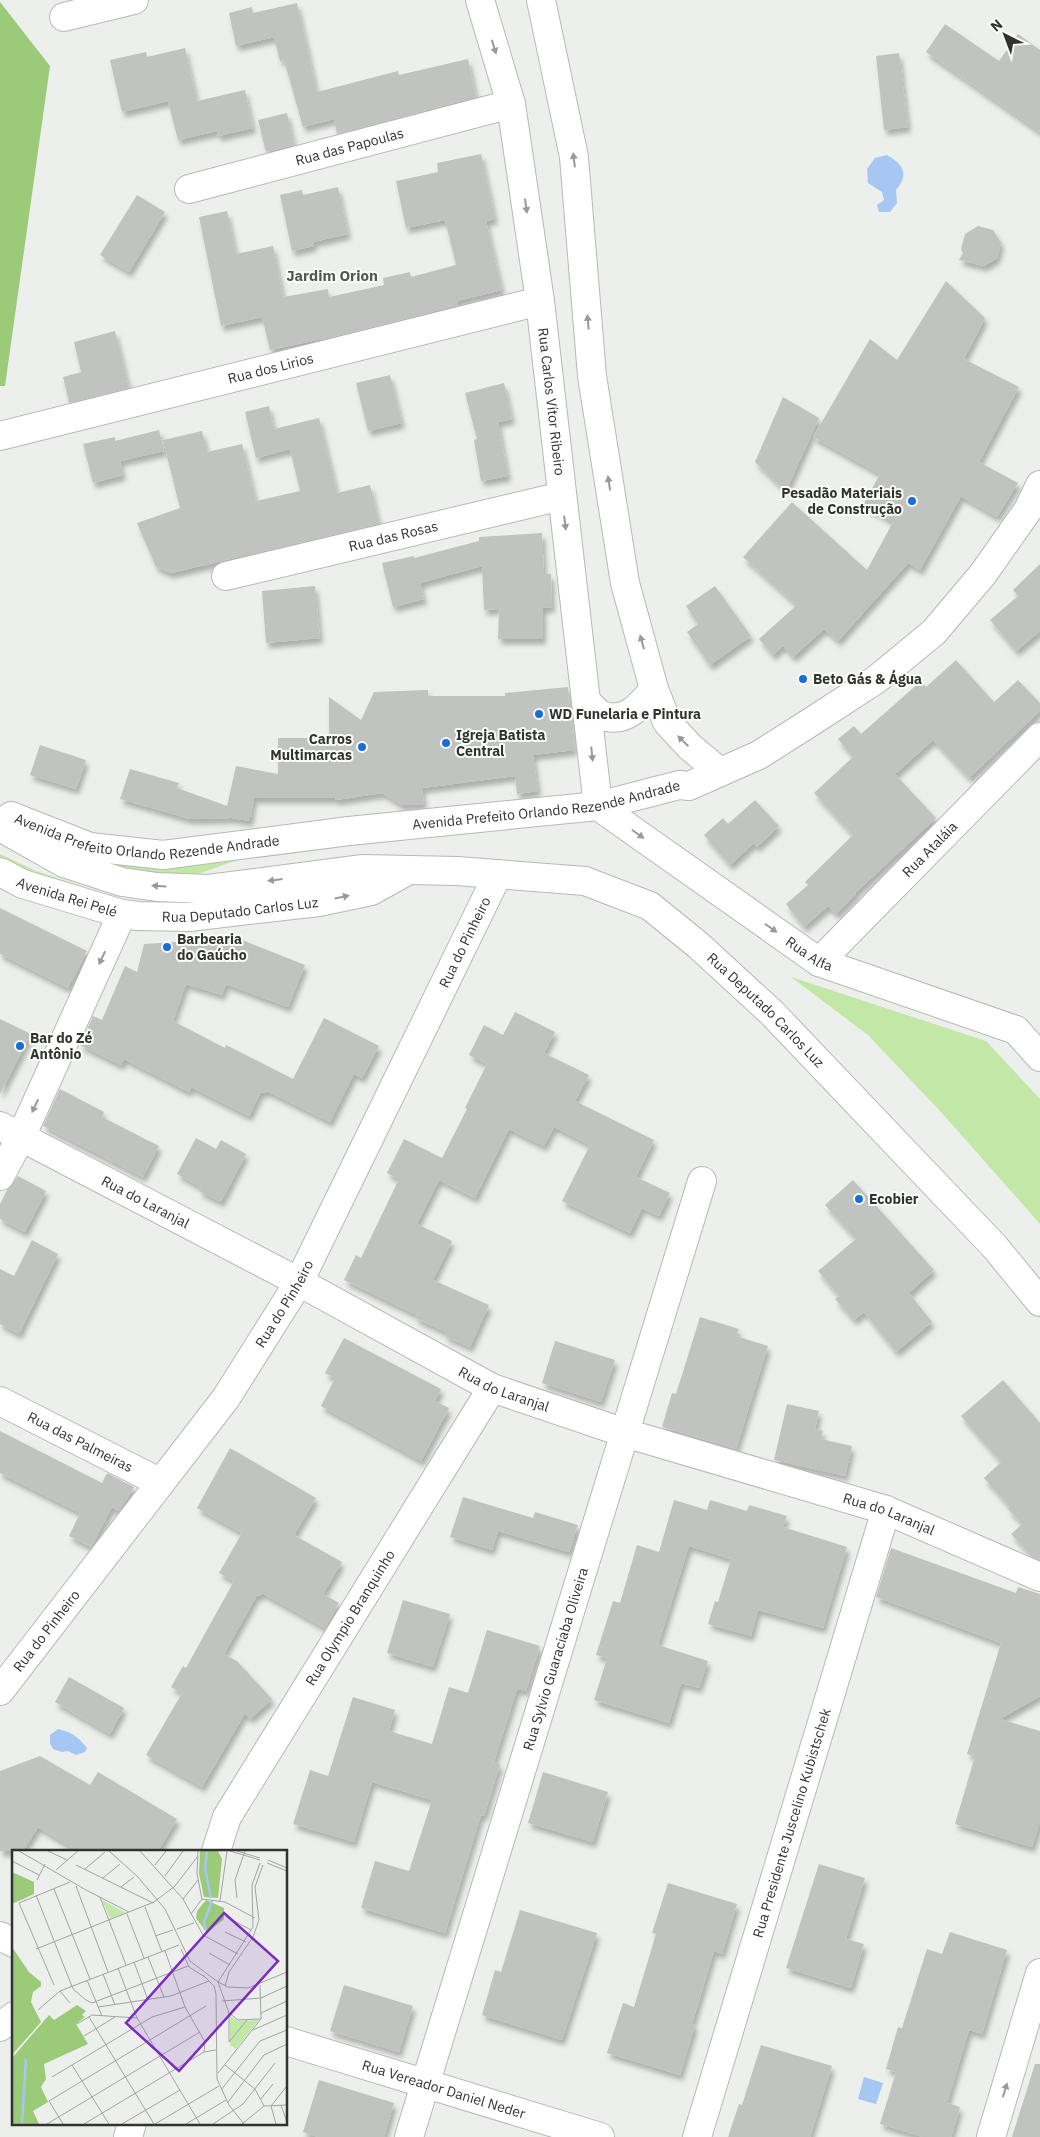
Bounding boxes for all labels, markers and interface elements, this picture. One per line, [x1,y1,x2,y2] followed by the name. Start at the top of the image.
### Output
[980,10,1030,60] north arrow
[987,15,1006,35] text: N
[491,39,499,54] one-way arrow
[293,124,406,170] street label: Rua das Papoulas
[570,152,578,168] one-way arrow
[523,198,531,214] one-way arrow
[286,266,378,285] district label: Jardim Orion
[584,314,592,330] one-way arrow
[534,327,569,477] street label: Rua Carlos Vítor Ribeiro
[226,349,316,388] street label: Rua dos Lirios
[605,475,613,491] one-way arrow
[781,484,902,518] place label: Pesadão Materiais de Construção
[906,495,918,507] marker: Pesadão Materiais de Construção
[561,515,569,531] one-way arrow
[347,517,440,555] street label: Rua das Rosas
[637,635,645,650] one-way arrow
[813,669,922,688] place label: Beto Gás & Água
[797,673,809,685] marker: Beto Gás & Água
[549,705,701,723] place label: WD Funelaria e Pintura
[533,708,545,720] marker: WD Funelaria e Pintura
[456,726,545,760] place label: Igreja Batista Central
[270,730,352,764] place label: Carros Multimarcas
[677,735,689,747] one-way arrow
[440,737,452,749] marker: Igreja Batista Central
[356,741,368,753] marker: Carros Multimarcas
[588,746,596,762] one-way arrow
[411,776,682,834] street label: Avenida Prefeito Orlando Rezende Andrade
[12,809,281,864] street label: Avenida Prefeito Orlando Rezende Andrade
[898,817,961,881] street label: Rua Ataláia
[631,829,645,839] one-way arrow
[13,873,120,921] street label: Avenida Rei Pelé
[266,877,282,885] one-way arrow
[151,882,167,890] one-way arrow
[162,893,320,926] street label: Rua Deputado Carlos Luz
[335,893,350,901] one-way arrow
[435,894,495,991] street label: Rua do Pinheiro
[764,923,778,933] one-way arrow
[177,930,247,964] place label: Barbearia do Gaúcho
[782,932,835,975] street label: Rua Alfa
[161,941,173,953] marker: Barbearia do Gaúcho
[703,949,829,1072] street label: Rua Deputado Carlos Luz
[98,951,106,965] one-way arrow
[30,1029,92,1063] place label: Bar do Zé Antônio
[14,1040,26,1052] marker: Bar do Zé Antônio
[30,1099,38,1113] one-way arrow
[98,1171,193,1232] street label: Rua do Laranjal
[869,1190,919,1208] place label: Ecobier
[853,1193,865,1205] marker: Ecobier
[251,1257,317,1351] street label: Rua do Pinheiro
[455,1362,552,1416] street label: Rua do Laranjal
[24,1408,136,1476] street label: Rua das Palmeiras
[841,1489,938,1539] street label: Rua do Laranjal
[301,1546,399,1689] street label: Rua Olympio Branquinho
[519,1565,592,1753] street label: Rua Sylvio Guaraciaba Oliveira
[9,1586,84,1676] street label: Rua do Pinheiro
[749,1706,835,1940] street label: Rua Presidente Juscelino Kubistschek
[12,1850,288,2124] inset map
[360,2056,528,2123] street label: Rua Vereador Daniel Neder
[1001,2083,1009,2098] one-way arrow

